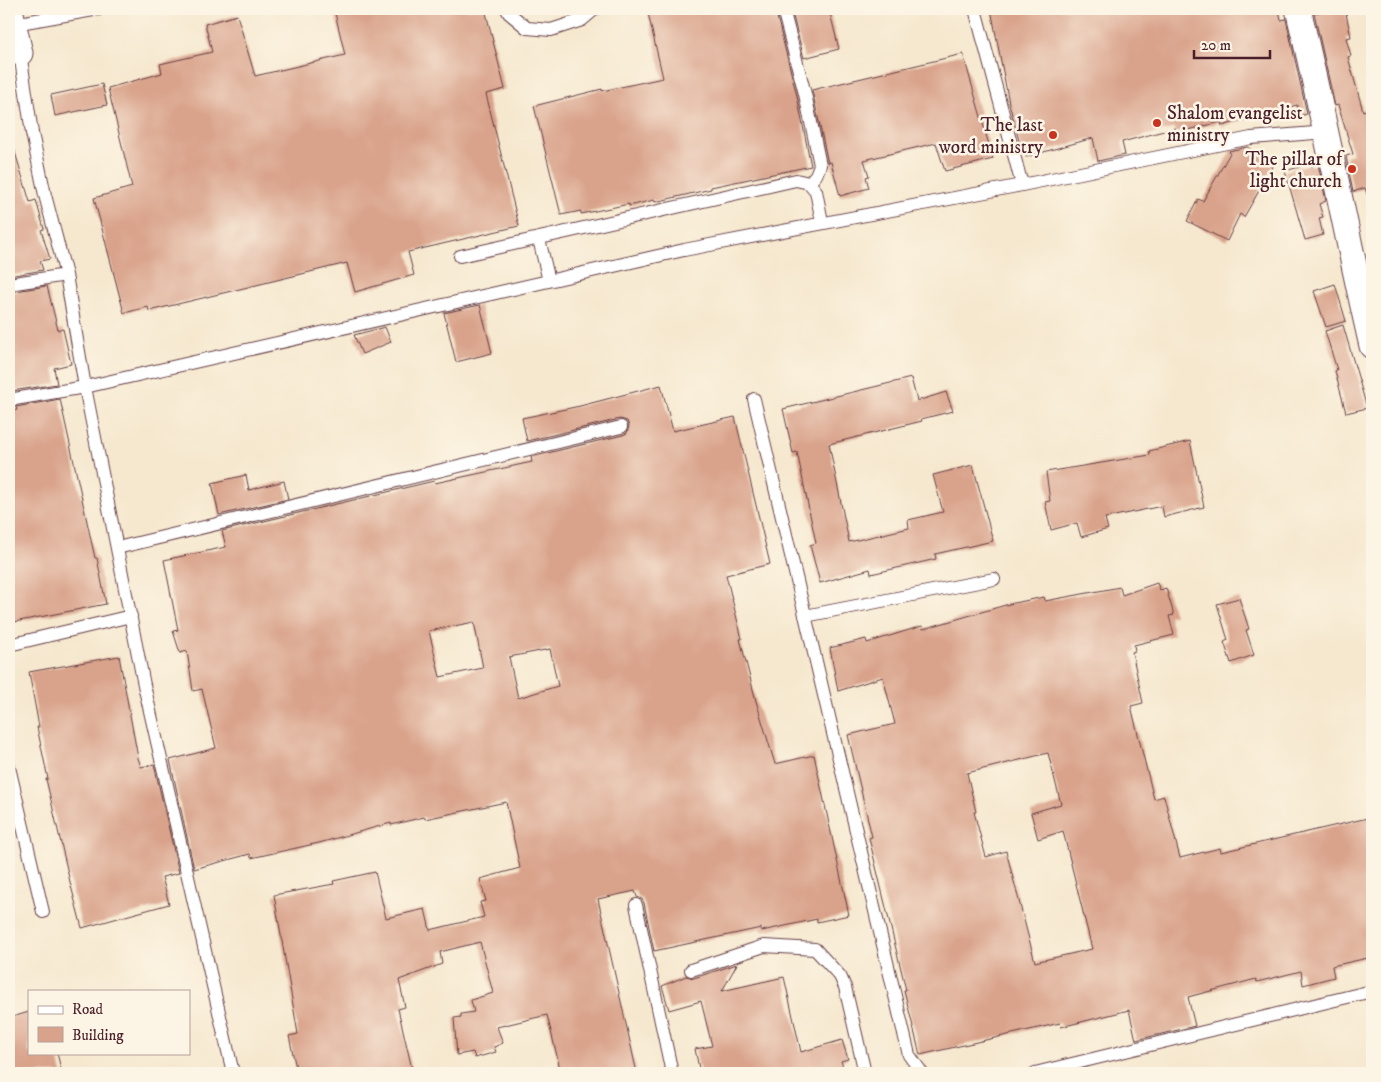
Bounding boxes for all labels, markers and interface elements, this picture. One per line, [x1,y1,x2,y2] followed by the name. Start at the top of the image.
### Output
[1194,28,1270,60] scale bar
[1201,36,1231,55] text: 20 m
[1167,102,1303,147] place label: Shalom evangelist ministry
[938,114,1044,159] place label: The last word ministry
[1151,117,1163,129] marker: Shalom evangelist ministry
[1047,129,1059,141] marker: The last word ministry
[1245,148,1345,193] place label: The pillar of light church
[1346,163,1358,175] marker: The pillar of light church
[28,990,190,1054] legend
[72,1000,104,1019] text: Road
[72,1026,124,1045] text: Building

